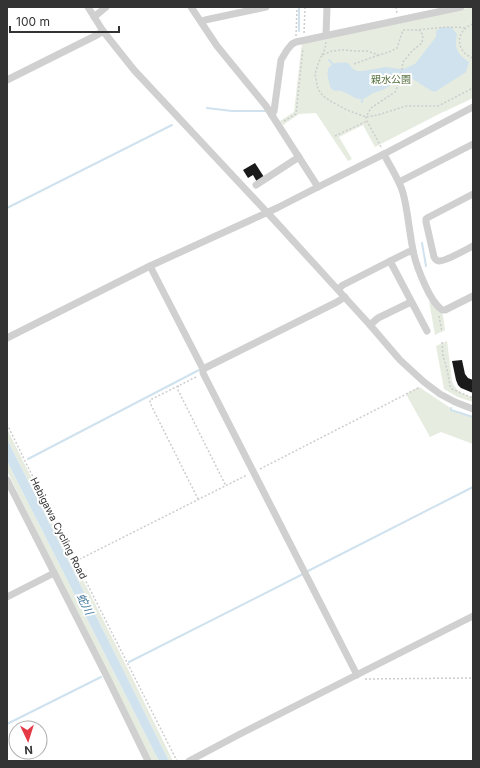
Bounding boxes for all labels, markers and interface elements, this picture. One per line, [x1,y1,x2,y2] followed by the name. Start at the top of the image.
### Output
[10,8,119,34] scale bar
[16,14,50,29] text: 100 m
[371,73,411,85] park label: 親水公園
[28,475,90,581] street label: Hebigawa Cycling Road
[74,591,97,618] water label: 蛇川
[8,720,48,760] north arrow
[24,743,33,757] text: N

